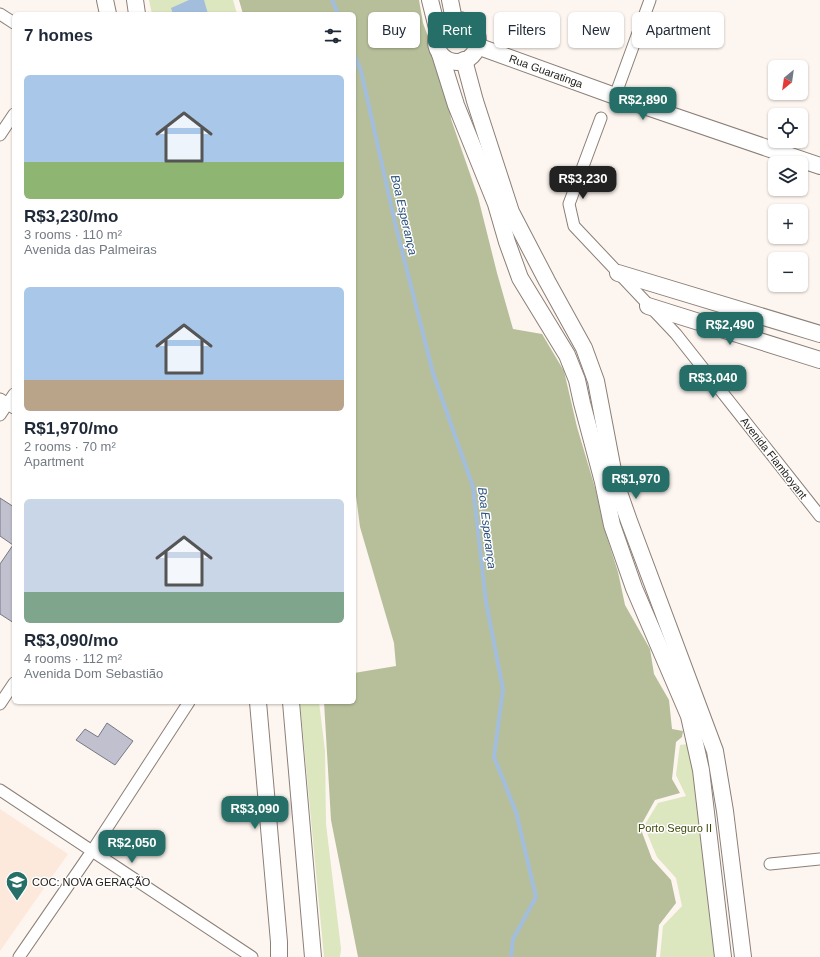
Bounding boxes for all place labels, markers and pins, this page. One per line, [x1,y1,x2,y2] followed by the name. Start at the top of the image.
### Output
[606,87,680,121] pin: R$2,890
[546,166,620,200] pin: R$3,230
[693,312,767,346] pin: R$2,490
[676,365,750,399] pin: R$3,040
[599,466,673,500] pin: R$1,970
[218,796,292,830] pin: R$3,090
[95,830,169,864] pin: R$2,050
[4,869,30,902] school or university icon: COC: NOVA GERAÇÃO
[32,876,151,888] place label: COC: NOVA GERAÇÃO

